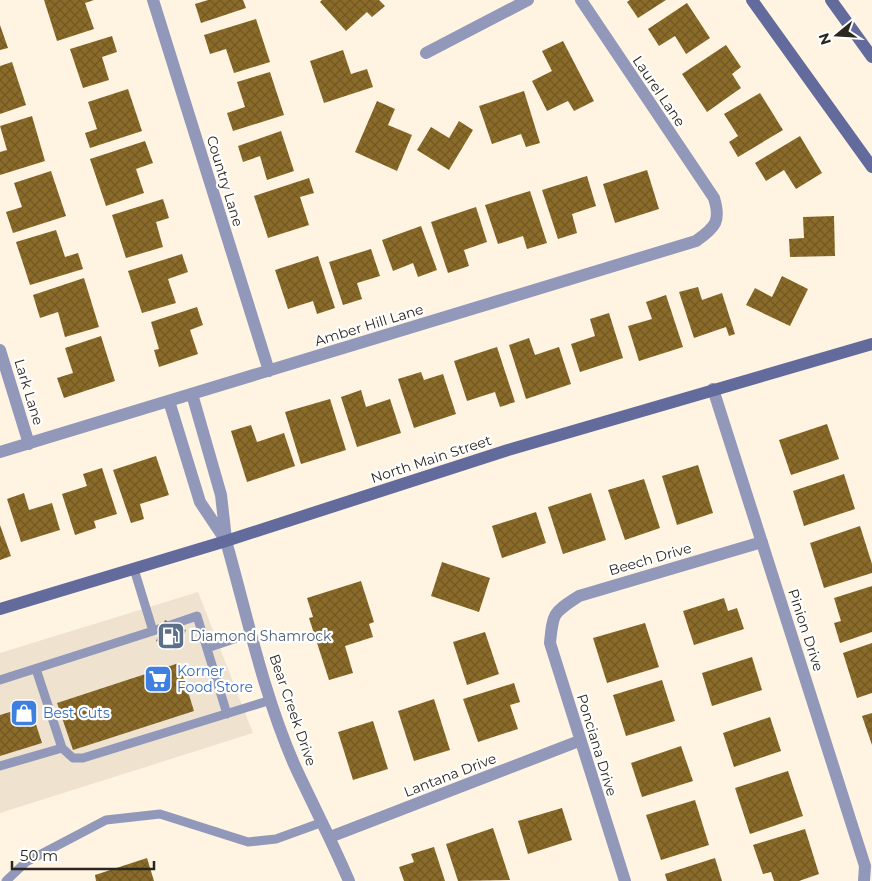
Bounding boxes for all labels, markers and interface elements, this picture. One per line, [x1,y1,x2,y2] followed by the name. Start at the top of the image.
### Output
[812,10,862,60] north arrow
[814,31,835,47] text: N
[629,52,689,130] street label: Laurel Lane
[203,133,247,229] street label: Country Lane
[312,300,426,350] street label: Amber Hill Lane
[10,357,48,427] street label: Lark Lane
[368,431,494,487] street label: North Main Street
[607,539,693,579] street label: Beech Drive
[784,586,828,674] street label: Pinion Drive
[156,621,186,651] fuel station icon: Diamond Shamrock
[190,627,332,645] place label: Diamond Shamrock
[265,652,321,768] street label: Bear Creek Drive
[177,662,253,696] place label: Korner Food Store
[143,664,173,694] supermarket icon: Korner Food Store
[573,692,621,798] street label: Ponciana Drive
[9,698,39,728] shop icon: Best Cuts
[43,704,110,722] place label: Best Cuts
[401,749,499,801] street label: Lantana Drive
[12,838,155,870] scale bar
[20,846,58,865] text: 50 m

